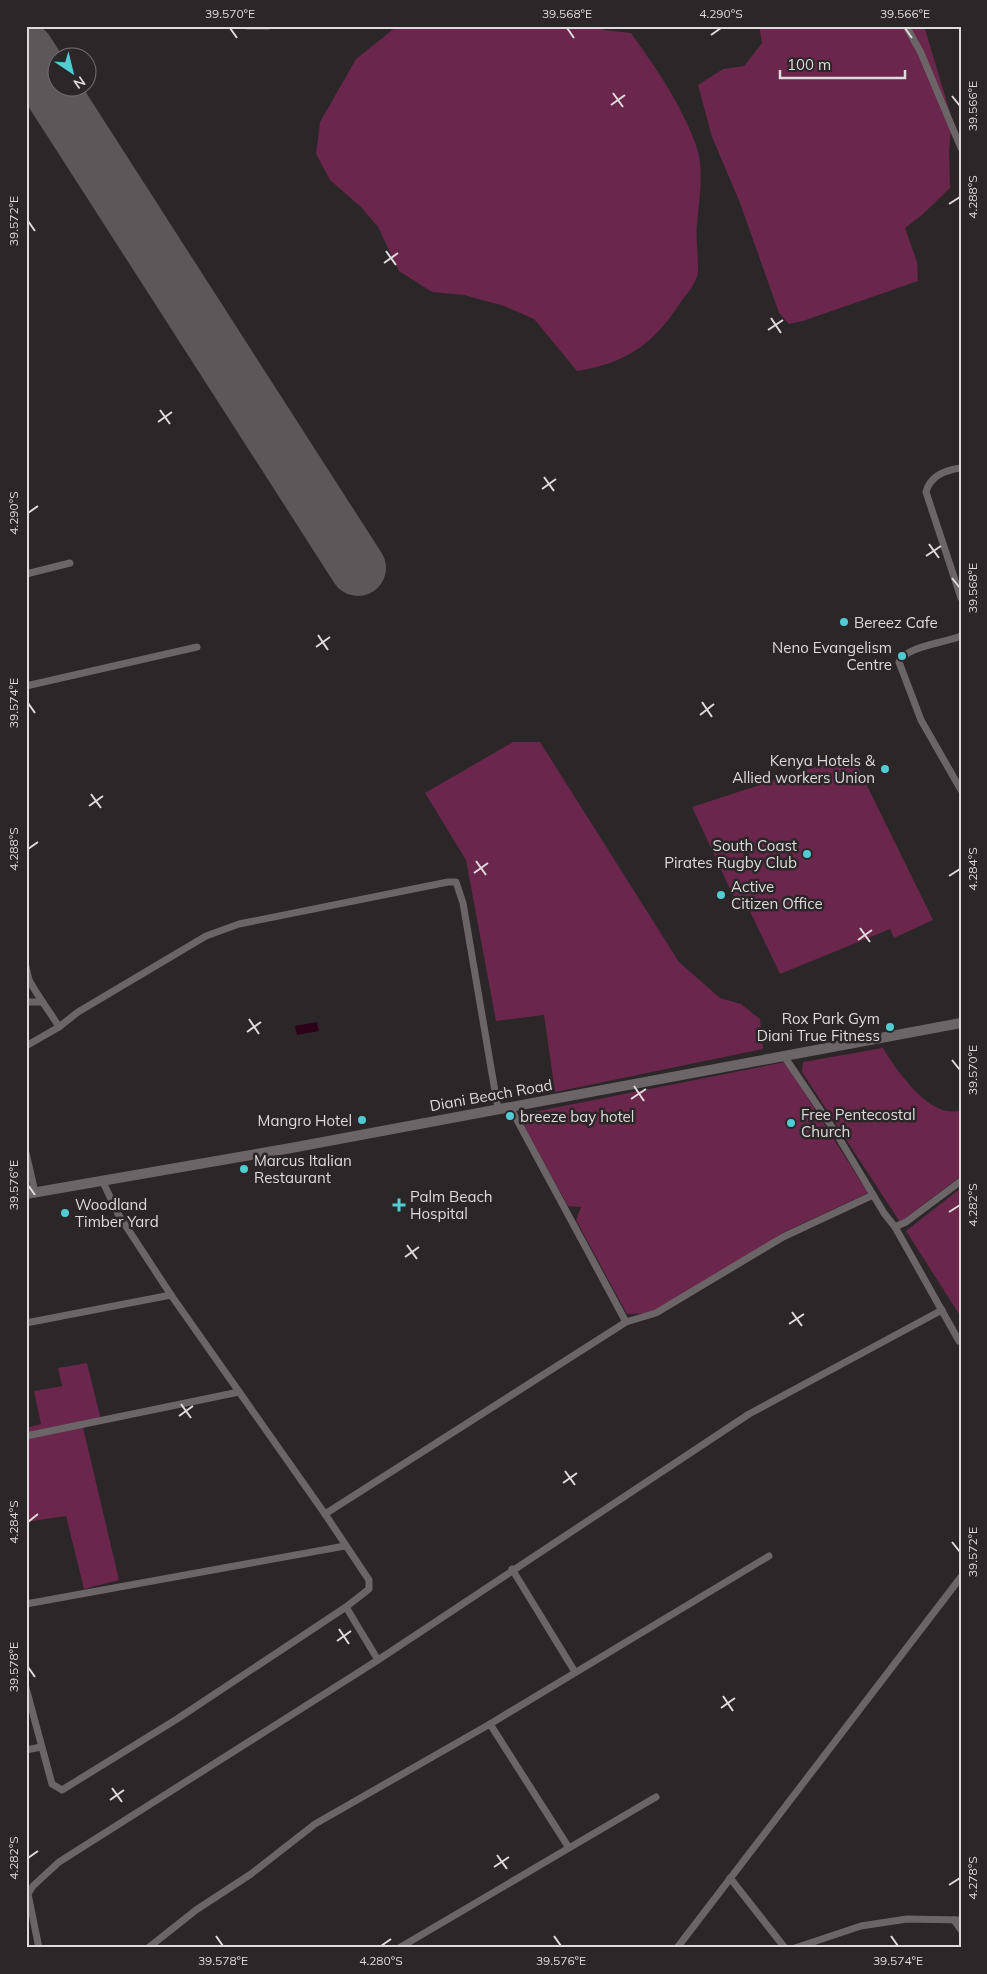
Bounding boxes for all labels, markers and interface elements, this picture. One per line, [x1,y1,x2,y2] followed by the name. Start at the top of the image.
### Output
[205,6,255,21] text: 39.570°E
[542,6,592,21] text: 39.568°E
[699,6,743,21] text: 4.290°S
[880,6,930,21] text: 39.566°E
[48,48,98,98] north arrow
[780,48,904,80] scale bar
[787,55,831,74] text: 100 m
[70,72,89,93] text: N
[965,81,980,131] text: 39.566°E
[965,175,980,219] text: 4.288°S
[6,196,21,246] text: 39.572°E
[6,491,21,535] text: 4.290°S
[965,563,980,613] text: 39.568°E
[854,613,938,632] place label: Bereez Cafe
[838,616,850,628] marker: Bereez Cafe
[772,638,892,674] place label: Neno Evangelism Centre
[896,650,908,662] marker: Neno Evangelism Centre
[6,678,21,728] text: 39.574°E
[732,751,876,787] place label: Kenya Hotels & Allied workers Union
[879,763,891,775] marker: Kenya Hotels & Allied workers Union
[6,827,21,871] text: 4.288°S
[664,836,797,872] place label: South Coast Pirates Rugby Club
[965,847,980,891] text: 4.284°S
[801,848,813,860] marker: South Coast Pirates Rugby Club
[731,877,823,913] place label: Active Citizen Office
[715,889,727,901] marker: Active Citizen Office
[757,1009,880,1045] place label: Rox Park Gym Diani True Fitness
[884,1021,896,1033] marker: Rox Park Gym Diani True Fitness
[965,1045,980,1095] text: 39.570°E
[428,1075,554,1115] street label: Diani Beach Road
[801,1105,916,1141] place label: Free Pentecostal Church
[520,1107,634,1126] place label: breeze bay hotel
[504,1110,516,1122] marker: breeze bay hotel
[258,1111,352,1130] place label: Mangro Hotel
[356,1114,368,1126] marker: Mangro Hotel
[785,1117,797,1129] marker: Free Pentecostal Church
[254,1151,352,1187] place label: Marcus Italian Restaurant
[6,1160,21,1210] text: 39.576°E
[238,1163,250,1175] marker: Marcus Italian Restaurant
[965,1183,980,1227] text: 4.282°S
[410,1187,493,1223] place label: Palm Beach Hospital
[75,1195,159,1231] place label: Woodland Timber Yard
[392,1198,406,1212] marker: Palm Beach Hospital
[59,1207,71,1219] marker: Woodland Timber Yard
[6,1500,21,1544] text: 4.284°S
[965,1527,980,1577] text: 39.572°E
[6,1642,21,1692] text: 39.578°E
[6,1836,21,1880] text: 4.282°S
[965,1856,980,1900] text: 4.278°S
[198,1953,248,1968] text: 39.578°E
[359,1953,403,1968] text: 4.280°S
[536,1953,586,1968] text: 39.576°E
[873,1953,923,1968] text: 39.574°E

